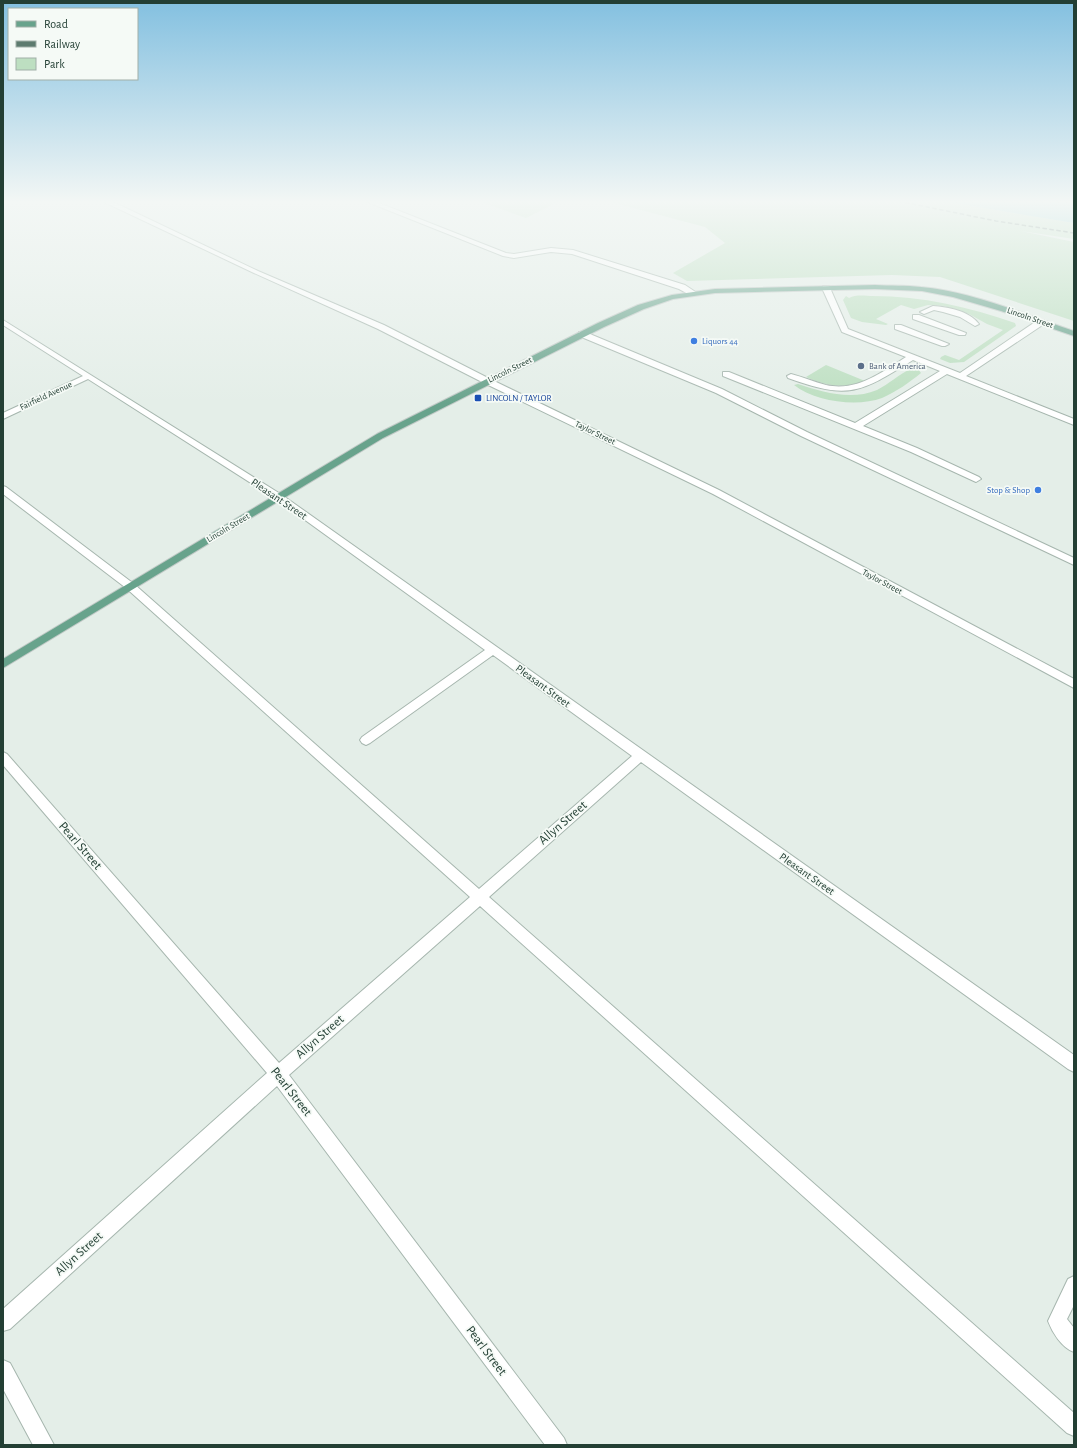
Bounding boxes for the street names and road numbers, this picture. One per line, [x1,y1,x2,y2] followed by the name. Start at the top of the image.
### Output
[1006,306,1054,330] street label: Lincoln Street
[486,355,534,385] street label: Lincoln Street
[18,380,74,412] street label: Fairfield Avenue
[573,419,617,447] street label: Taylor Street
[249,476,309,522] street label: Pleasant Street
[205,512,251,544] street label: Lincoln Street
[861,568,904,596] street label: Taylor Street
[514,663,573,710] street label: Pleasant Street
[536,799,590,847] street label: Allyn Street
[56,820,104,872] street label: Pearl Street
[777,851,837,897] street label: Pleasant Street
[293,1013,347,1061] street label: Allyn Street
[268,1065,314,1119] street label: Pearl Street
[53,1229,105,1279] street label: Allyn Street
[463,1324,509,1378] street label: Pearl Street

